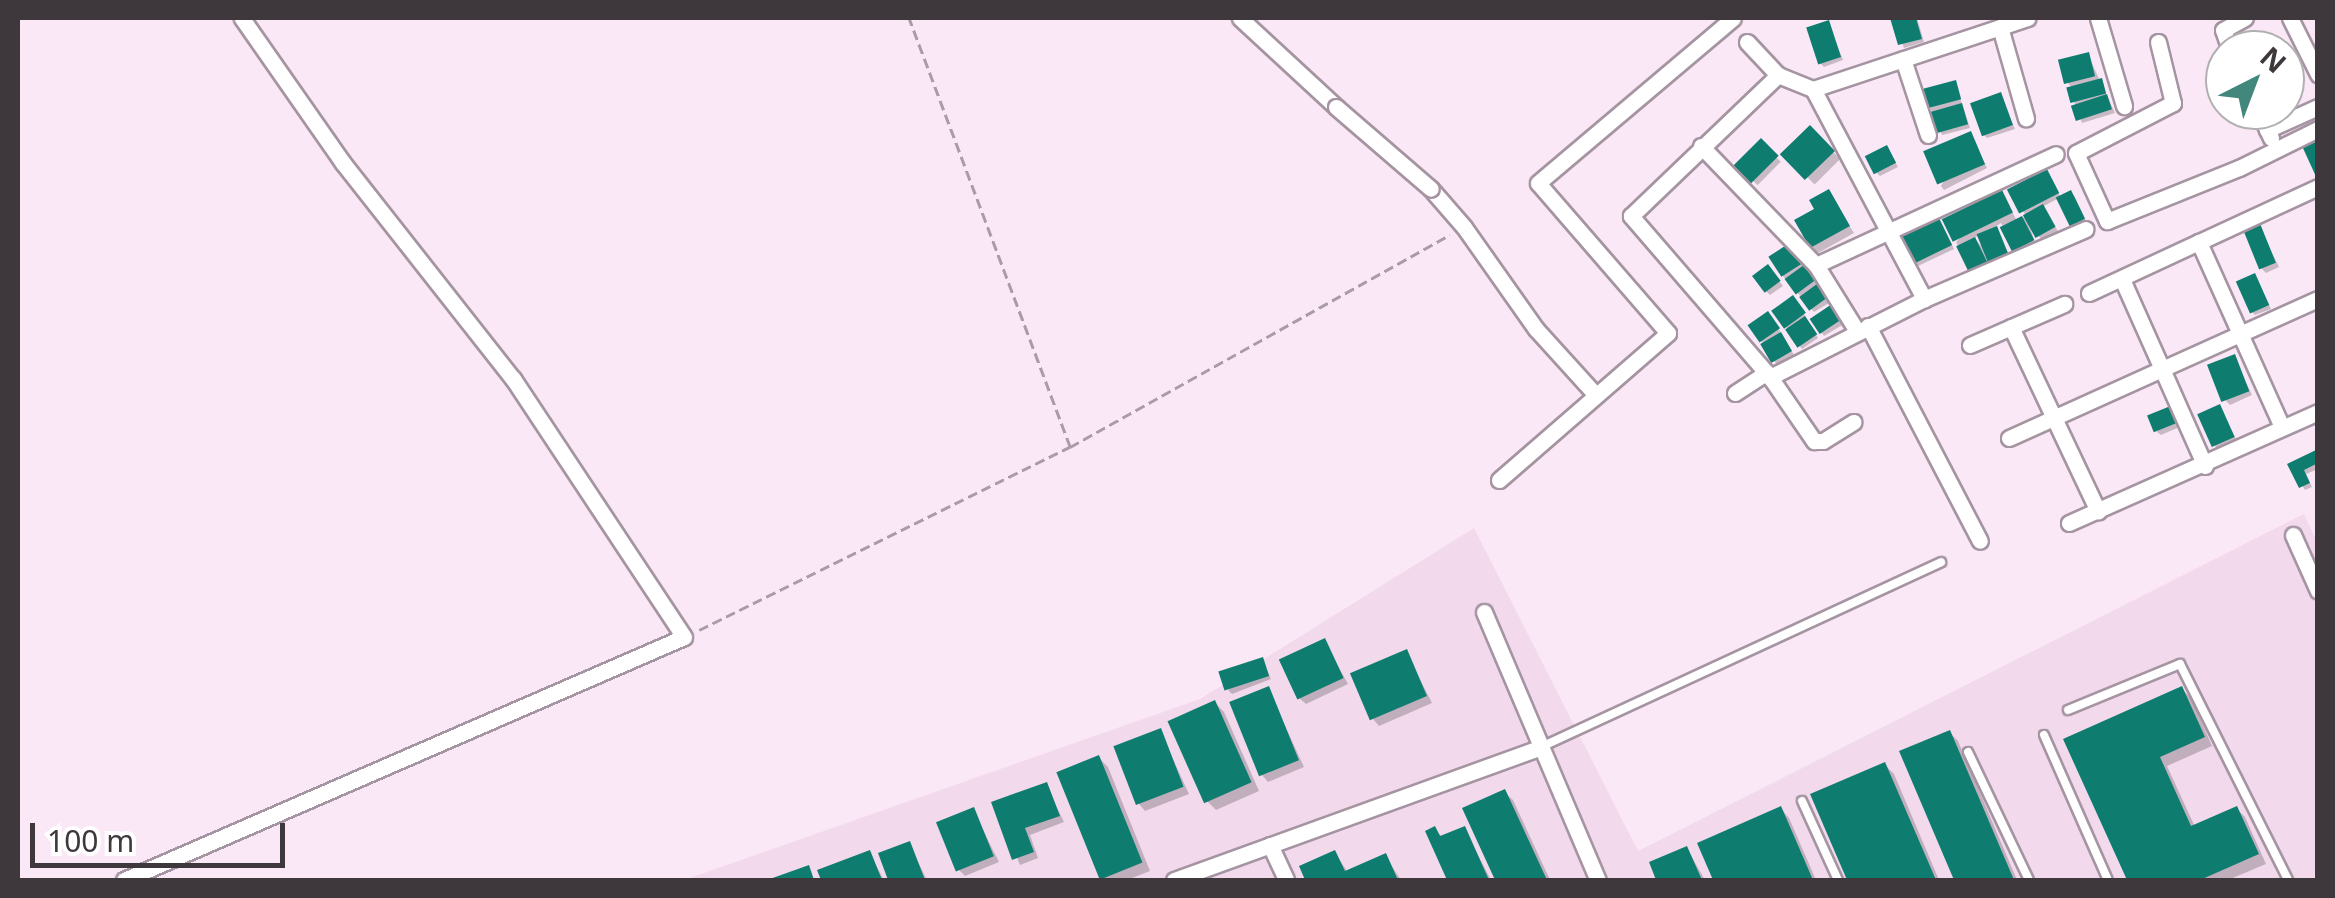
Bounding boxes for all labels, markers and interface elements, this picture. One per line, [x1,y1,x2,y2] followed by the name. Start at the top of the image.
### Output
[2205,30,2305,130] north arrow
[2253,37,2295,81] text: N
[35,803,290,865] scale bar
[47,820,134,861] text: 100 m

